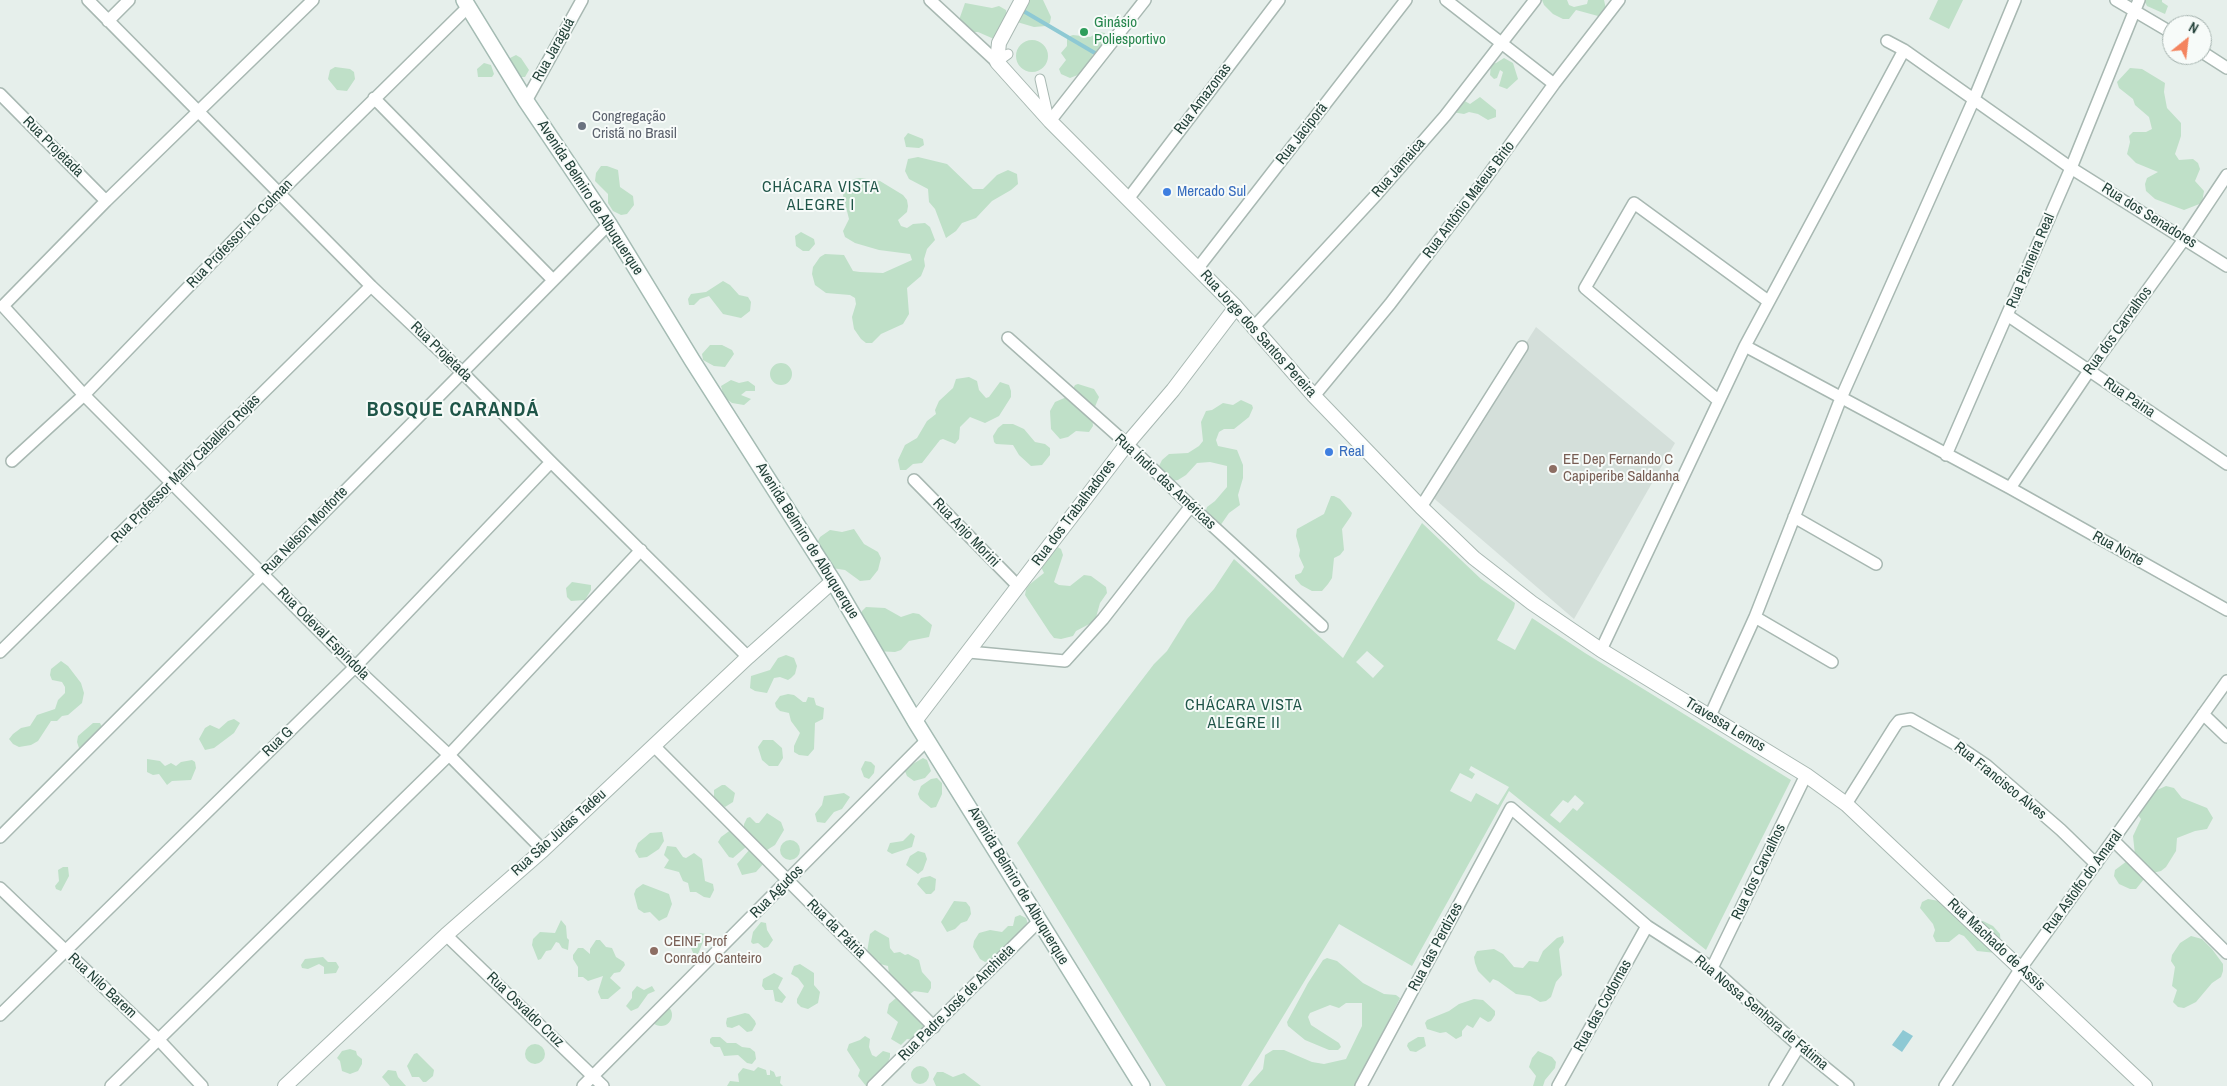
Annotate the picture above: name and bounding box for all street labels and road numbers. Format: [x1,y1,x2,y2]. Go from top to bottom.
street label: Rua Jaraguá [529,15,579,85]
street label: Rua Amazonas [1171,60,1235,138]
street label: Rua Jaciporã [1272,100,1332,168]
street label: Rua Projetada [19,113,87,181]
street label: Avenida Belmiro de Albuquerque [533,117,647,279]
street label: Rua Jamaica [1368,135,1430,201]
street label: Rua Antônio Mateus Brito [1419,138,1519,262]
street label: Rua Professor Ivo Colman [183,176,297,292]
street label: Rua dos Senadores [2098,180,2200,252]
street label: Rua Paineira Real [2003,211,2059,311]
street label: Rua Jorge dos Santos Pereira [1196,266,1320,402]
street label: Rua dos Carvalhos [2080,283,2156,379]
street label: Rua Projetada [406,318,476,386]
street label: Rua Paina [2100,374,2158,422]
street label: Rua Professor Marly Caballero Rojas [108,391,264,547]
street label: Rua Índio das Américas [1111,430,1219,534]
street label: Rua dos Trabalhadores [1028,456,1120,570]
street label: Avenida Belmiro de Albuquerque [751,459,863,623]
street label: Rua Nelson Monforte [258,483,352,579]
street label: Rua Anjo Morini [929,495,1003,571]
street label: Rua Norte [2089,528,2147,570]
street label: Rua Odeval Espíndola [273,584,373,684]
street label: Travessa Lemos [1682,694,1768,756]
street label: Rua G [259,723,297,761]
street label: Rua Francisco Alves [1950,738,2050,824]
street label: Rua São Judas Tadeu [508,786,610,880]
street label: Avenida Belmiro de Albuquerque [964,804,1072,968]
street label: Rua dos Carvalhos [1728,821,1790,923]
street label: Rua Astolfo do Amaral [2040,827,2126,937]
street label: Rua Agudos [747,862,807,922]
street label: Rua Machado de Assis [1943,895,2049,995]
street label: Rua da Pátria [803,896,869,962]
street label: Rua das Perdizes [1405,900,1467,994]
street label: Rua Padre José de Anchieta [895,941,1019,1065]
street label: Rua Nilo Barem [64,950,140,1022]
street label: Rua Nossa Senhora de Fátima [1690,952,1832,1074]
street label: Rua das Codornas [1570,957,1636,1055]
street label: Rua Osvaldo Cruz [483,969,567,1051]

